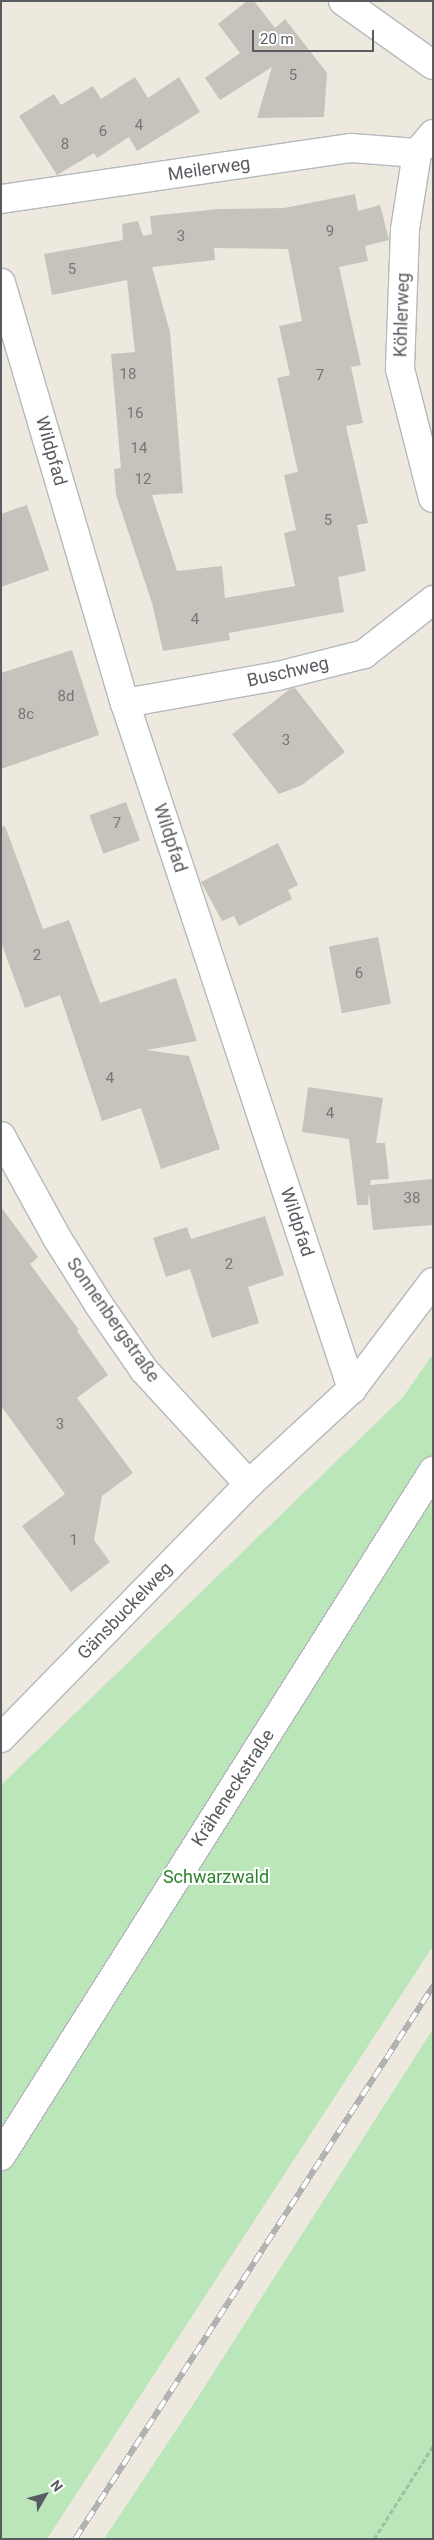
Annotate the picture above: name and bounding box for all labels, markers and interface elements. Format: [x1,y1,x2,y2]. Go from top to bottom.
scale bar [254,20,376,52]
text: 20 m [260,30,294,48]
house number: 5 [289,67,297,85]
house number: 4 [135,117,143,135]
house number: 6 [99,123,107,141]
house number: 8 [61,136,69,154]
street label: Meilerweg [166,153,252,185]
house number: 9 [326,223,334,241]
house number: 3 [177,228,185,246]
house number: 5 [68,261,76,279]
street label: Köhlerweg [390,272,414,358]
house number: 18 [120,366,136,384]
house number: 7 [316,367,324,385]
house number: 16 [127,405,143,423]
street label: Wildpfad [31,414,71,488]
house number: 14 [131,440,147,458]
house number: 12 [135,471,151,489]
house number: 5 [324,512,332,530]
house number: 4 [191,611,199,629]
street label: Buschweg [245,652,331,692]
house number: 8d [58,688,74,706]
house number: 8c [18,706,34,724]
house number: 3 [282,732,290,750]
street label: Wildpfad [149,801,191,875]
house number: 7 [113,815,121,833]
house number: 2 [33,947,41,965]
house number: 6 [355,965,363,983]
house number: 4 [106,1070,114,1088]
house number: 4 [326,1105,334,1123]
street label: Wildpfad [276,1185,318,1259]
house number: 38 [404,1190,420,1208]
street label: Sonnenbergstraße [62,1254,164,1386]
house number: 2 [225,1256,233,1274]
house number: 3 [56,1416,64,1434]
house number: 1 [70,1532,78,1550]
street label: Gänsbuckelweg [73,1558,177,1664]
street label: Kräheneckstraße [187,1725,279,1851]
park label: Schwarzwald [163,1866,269,1888]
north arrow [20,2470,70,2520]
text: N [47,2477,66,2495]

